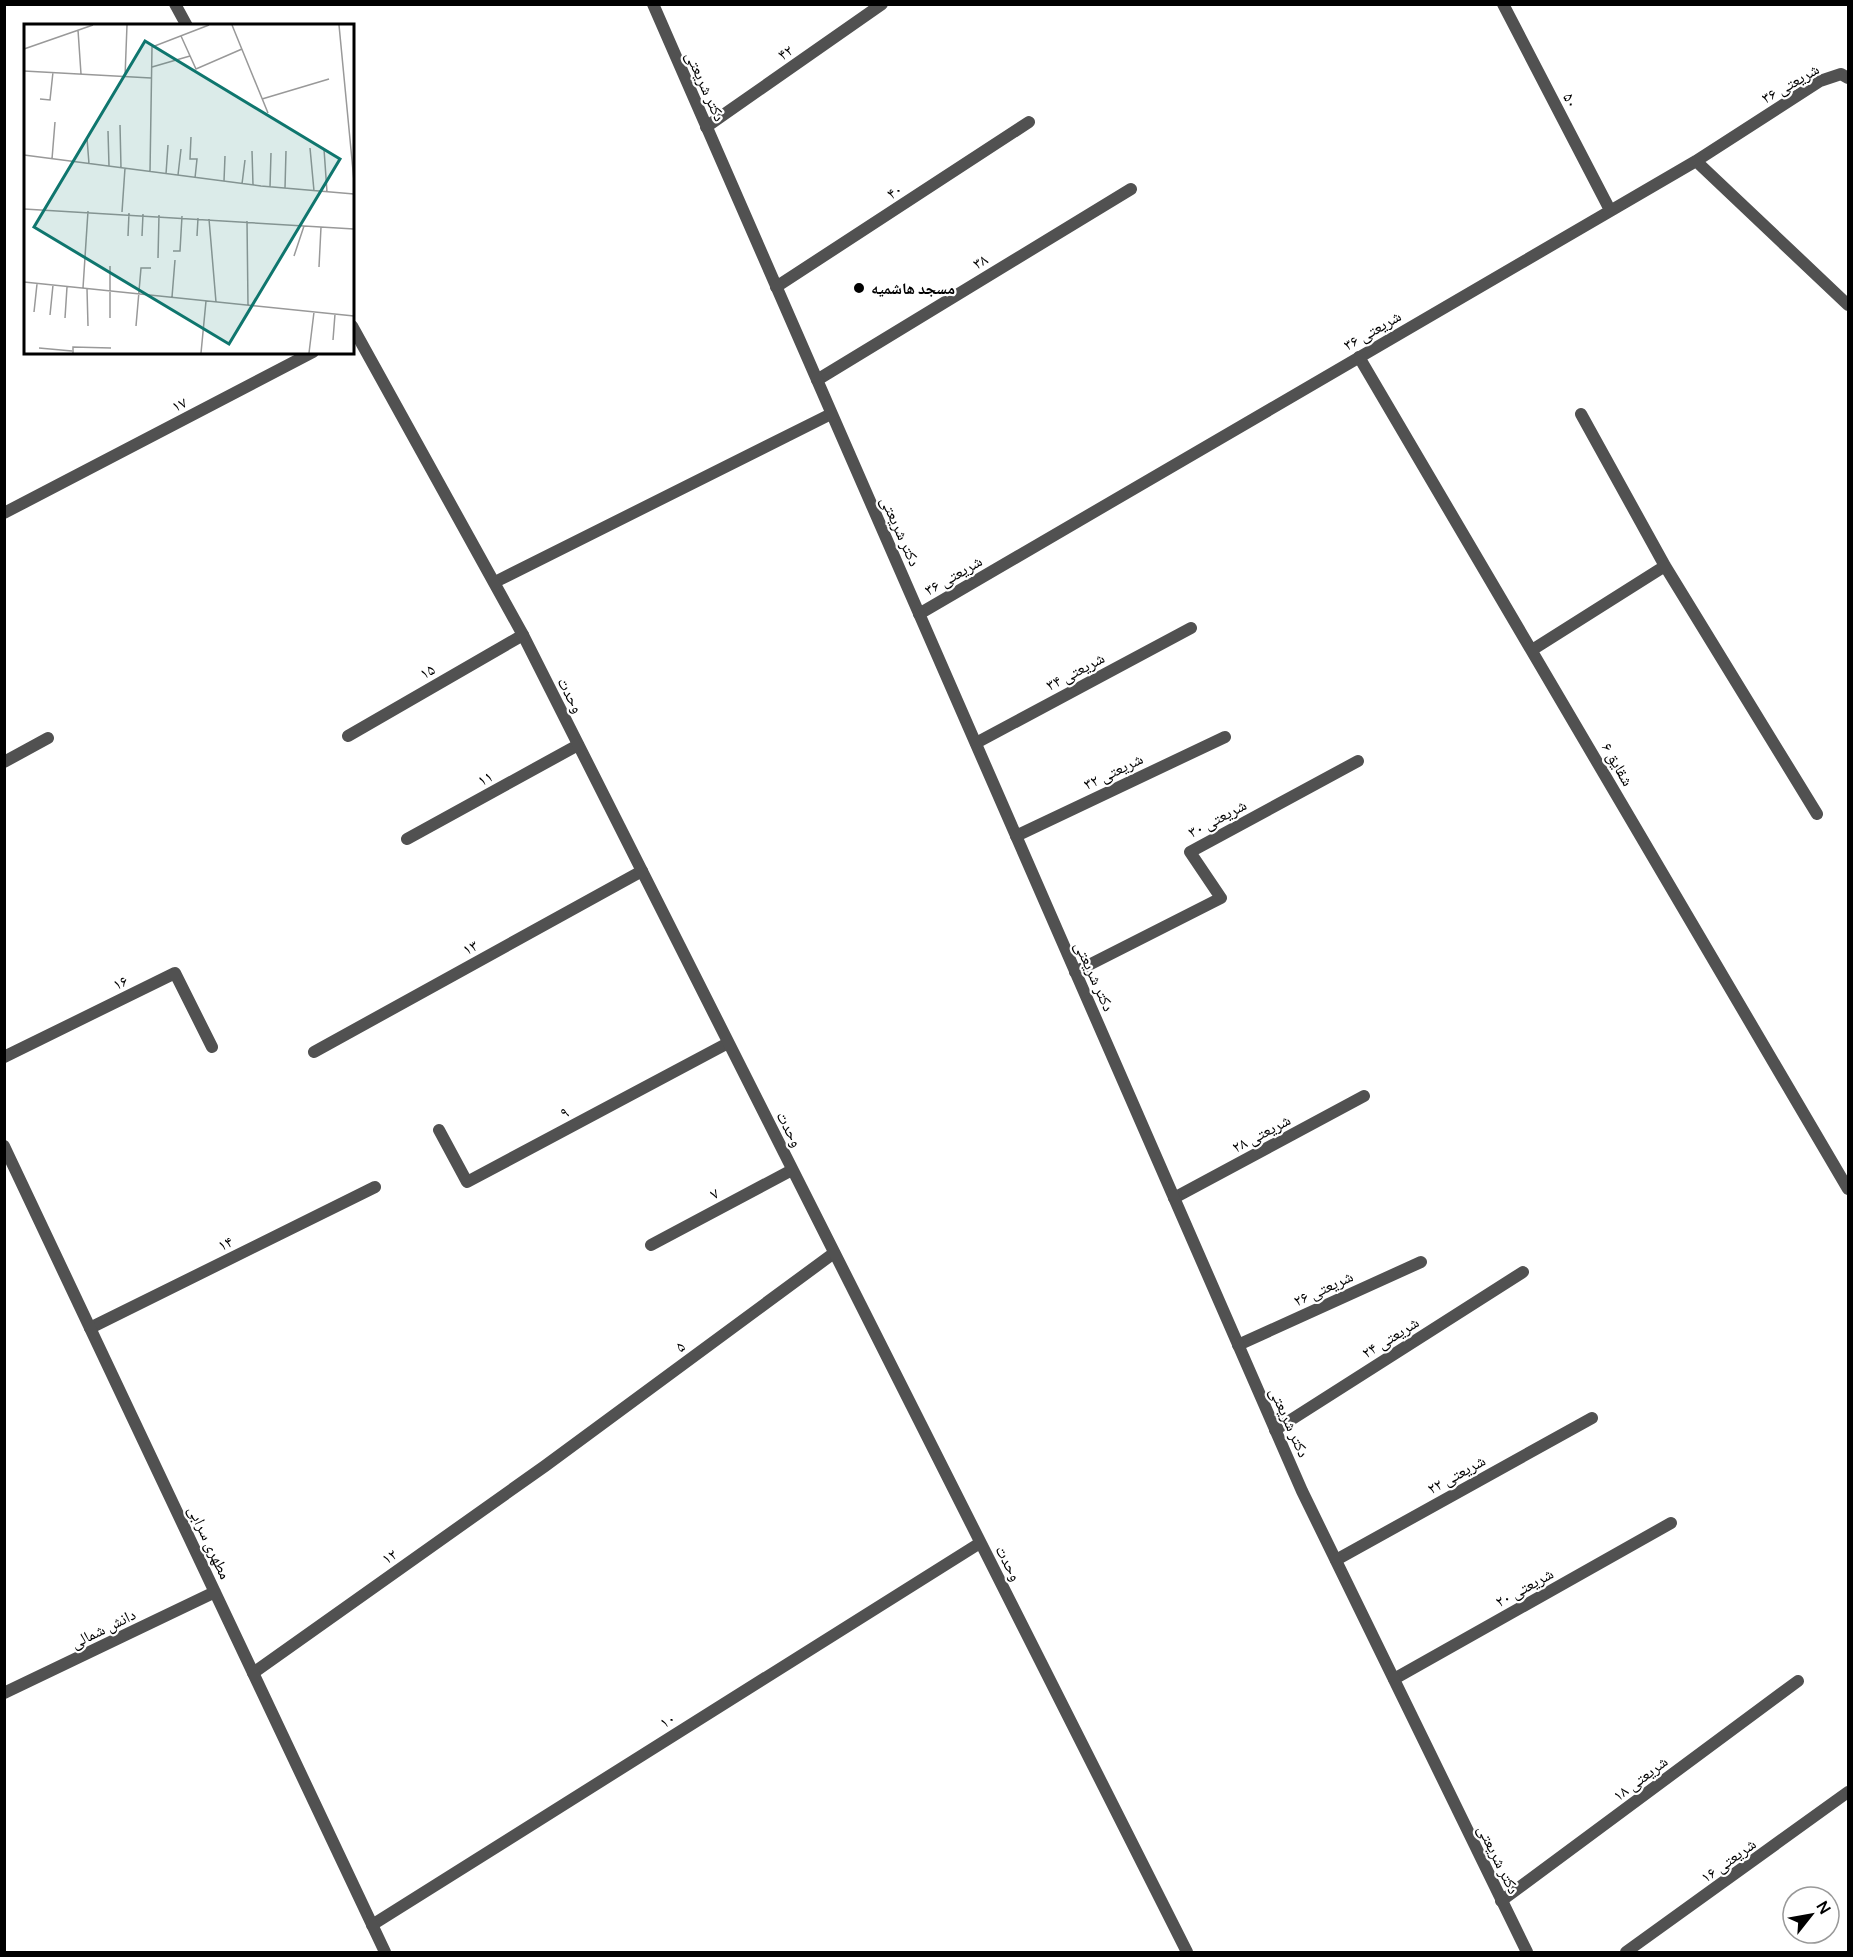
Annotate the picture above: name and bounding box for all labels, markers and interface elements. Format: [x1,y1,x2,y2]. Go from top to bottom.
inset map [24,24,354,354]
street label: ۴۲ [773,39,797,65]
street label: دکتر شریعتی [681,47,731,125]
street label: شریعتی ۳۶ [1757,58,1823,108]
street label: ۵۰ [1558,89,1584,111]
street label: ۴۰ [882,178,906,204]
street label: ۳۸ [968,248,992,274]
place label: مسجد هاشمیه [871,277,955,299]
marker: مسجد هاشمیه [852,281,866,295]
street label: شریعتی ۳۶ [1339,305,1405,355]
street label: ۱۷ [168,391,190,417]
street label: دکتر شریعتی [876,492,926,570]
street label: شریعتی ۳۶ [920,550,986,600]
street label: شریعتی ۳۴ [1042,646,1108,696]
street label: ۱۵ [415,658,439,684]
street label: وحدت [553,673,589,717]
street label: شقایق ۶ [1597,738,1639,790]
street label: شریعتی ۳۲ [1080,747,1146,795]
street label: ۱۱ [473,765,497,791]
street label: شریعتی ۳۰ [1184,793,1250,843]
street label: ۱۳ [458,934,482,960]
street label: دکتر شریعتی [1070,937,1120,1015]
street label: ۱۶ [109,969,131,995]
street label: ۹ [556,1101,572,1123]
street label: وحدت [772,1107,808,1151]
street label: شریعتی ۲۸ [1228,1108,1294,1158]
street label: ۷ [706,1182,722,1204]
street label: ۱۴ [214,1230,236,1256]
street label: شریعتی ۲۶ [1290,1265,1356,1311]
street label: شریعتی ۲۴ [1357,1311,1423,1363]
street label: ۵ [671,1335,689,1357]
street label: دکتر شریعتی [1265,1383,1315,1461]
street label: شریعتی ۲۲ [1423,1449,1489,1499]
street label: مطهری سرابی [183,1501,237,1583]
street label: وحدت [991,1541,1027,1585]
street label: ۱۲ [377,1543,401,1569]
street label: شریعتی ۲۰ [1491,1562,1557,1612]
street label: دانش شمالی [67,1603,139,1653]
street label: ۱۰ [655,1707,679,1733]
street label: شریعتی ۱۸ [1608,1750,1672,1806]
street label: دکتر شریعتی [1473,1821,1525,1897]
street label: شریعتی ۱۶ [1696,1832,1760,1888]
north arrow [1781,1885,1841,1945]
text: N [1811,1897,1836,1918]

